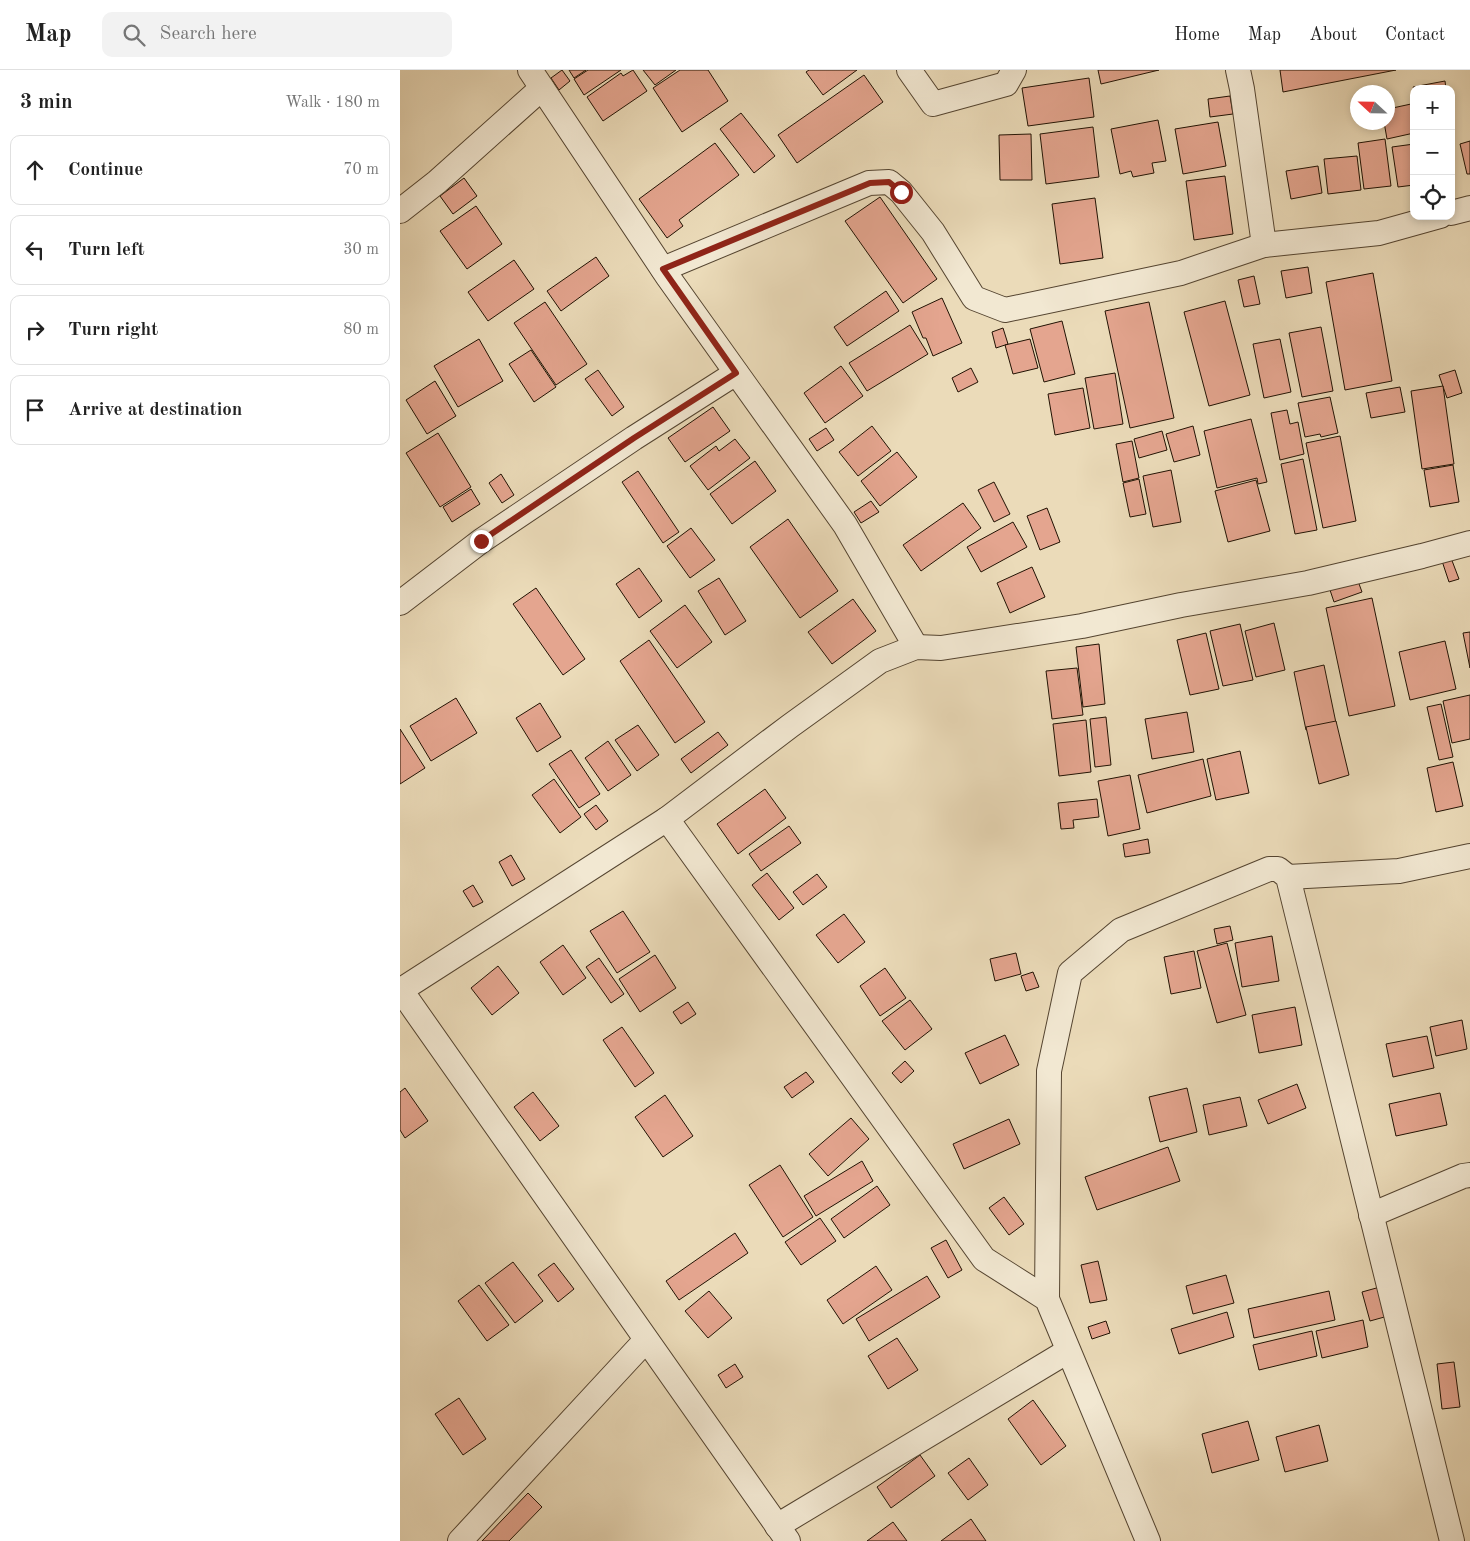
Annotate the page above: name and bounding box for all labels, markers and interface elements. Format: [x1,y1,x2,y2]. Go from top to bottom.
search box [102,12,452,57]
icon: search [120,21,148,49]
text: Map [25,23,72,47]
text: Search here [160,25,257,44]
text: Home [1174,26,1220,44]
text: Map [1248,26,1281,44]
text: About [1309,26,1357,44]
text: Contact [1385,26,1445,44]
north arrow [1350,85,1395,130]
map controls [1410,85,1455,220]
button: + [1410,85,1455,130]
text: 3 min [20,92,73,113]
text: Walk · 180 m [285,95,380,111]
button: − [1410,130,1455,175]
icon: ahead [21,156,49,184]
text: Continue [68,161,143,180]
text: 70 m [343,162,379,178]
button: locate [1410,175,1455,220]
route start [890,181,913,204]
icon: left [21,236,49,264]
text: Turn left [68,241,145,260]
text: 30 m [343,242,379,258]
icon: right [21,316,49,344]
text: Turn right [68,321,158,340]
text: 80 m [343,322,379,338]
icon: arrive [21,396,49,424]
text: Arrive at destination [68,401,242,420]
route end [470,530,493,553]

